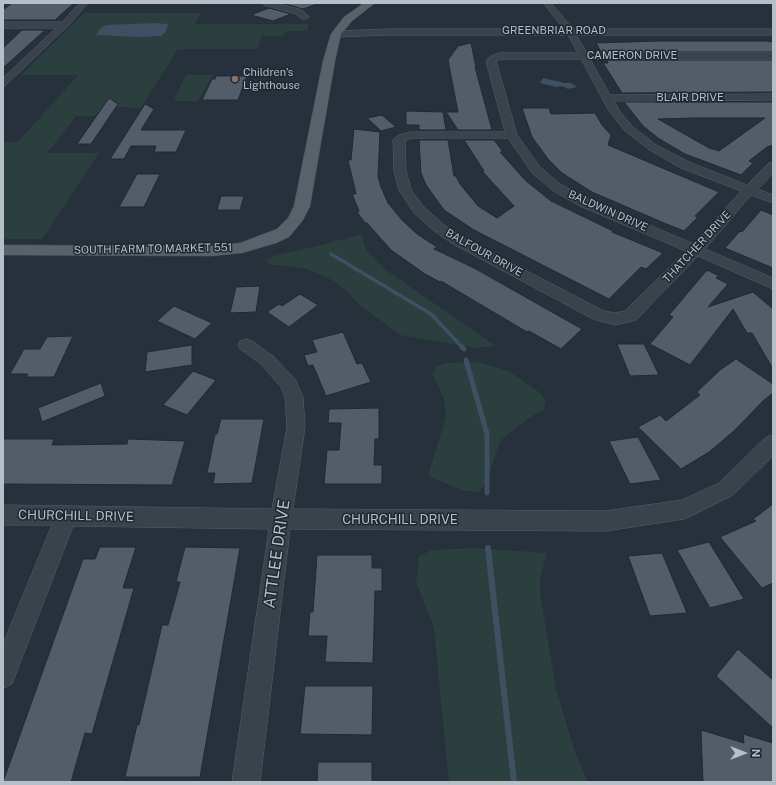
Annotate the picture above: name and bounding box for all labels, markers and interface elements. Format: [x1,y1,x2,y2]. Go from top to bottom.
street label: GREENBRIAR ROAD [502,24,606,38]
street label: CAMERON DRIVE [587,49,677,63]
place label: Children’s Lighthouse [243,66,300,92]
marker: Children’s Lighthouse [230,74,240,84]
street label: BLAIR DRIVE [656,91,724,105]
street label: BALDWIN DRIVE [566,188,650,234]
street label: THATCHER DRIVE [660,208,734,286]
street label: BALFOUR DRIVE [443,226,525,280]
street label: SOUTH FARM TO MARKET 551 [74,241,232,257]
street label: ATTLEE DRIVE [260,498,294,610]
street label: CHURCHILL DRIVE [18,507,134,525]
street label: CHURCHILL DRIVE [342,512,458,528]
north arrow [724,733,764,773]
text: N [750,749,762,757]

